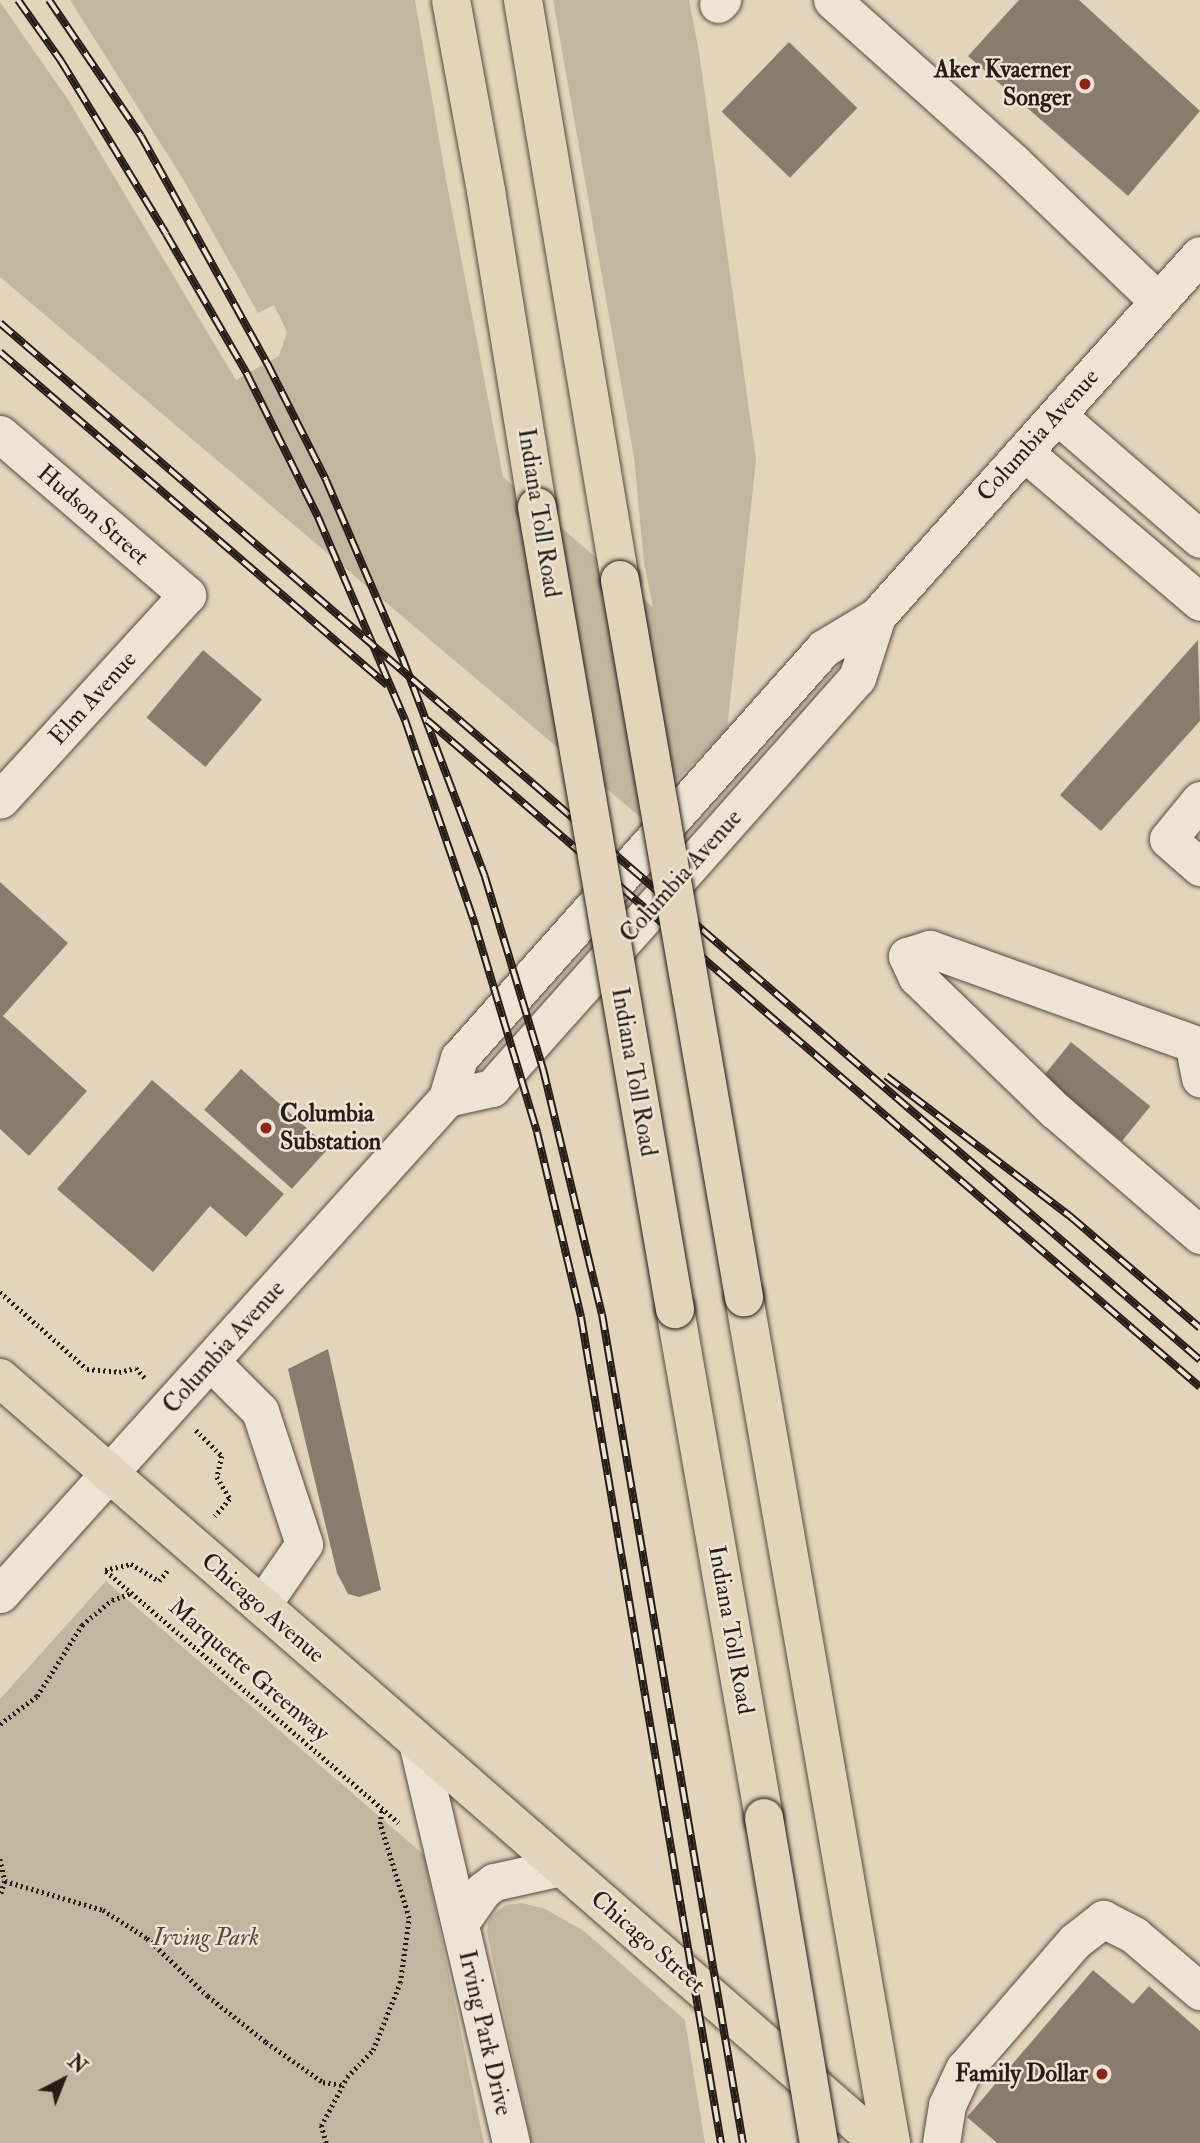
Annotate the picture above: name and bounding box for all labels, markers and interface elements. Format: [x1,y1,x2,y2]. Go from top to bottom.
place label: Aker Kvaerner Songer [934,56,1071,112]
marker: Aker Kvaerner Songer [1077,76,1093,92]
street label: Columbia Avenue [971,363,1105,507]
street label: Indiana Toll Road [511,426,567,600]
street label: Hudson Street [31,459,155,571]
street label: Elm Avenue [43,645,143,751]
street label: Columbia Avenue [614,804,748,948]
street label: Indiana Toll Road [605,985,663,1159]
place label: Columbia Substation [280,1100,381,1156]
marker: Columbia Substation [258,1120,274,1136]
street label: Columbia Avenue [157,1275,291,1419]
street label: Indiana Toll Road [702,1543,760,1717]
street label: Chicago Avenue [195,1547,331,1669]
street label: Marquette Greenway [163,1592,335,1748]
street label: Chicago Street [585,1884,711,2000]
park label: Irving Park [153,1924,259,1952]
street label: Irving Park Drive [452,1948,518,2118]
north arrow [28,2045,98,2115]
text: N [63,2050,91,2079]
place label: Family Dollar [955,2060,1088,2088]
marker: Family Dollar [1094,2066,1110,2082]

